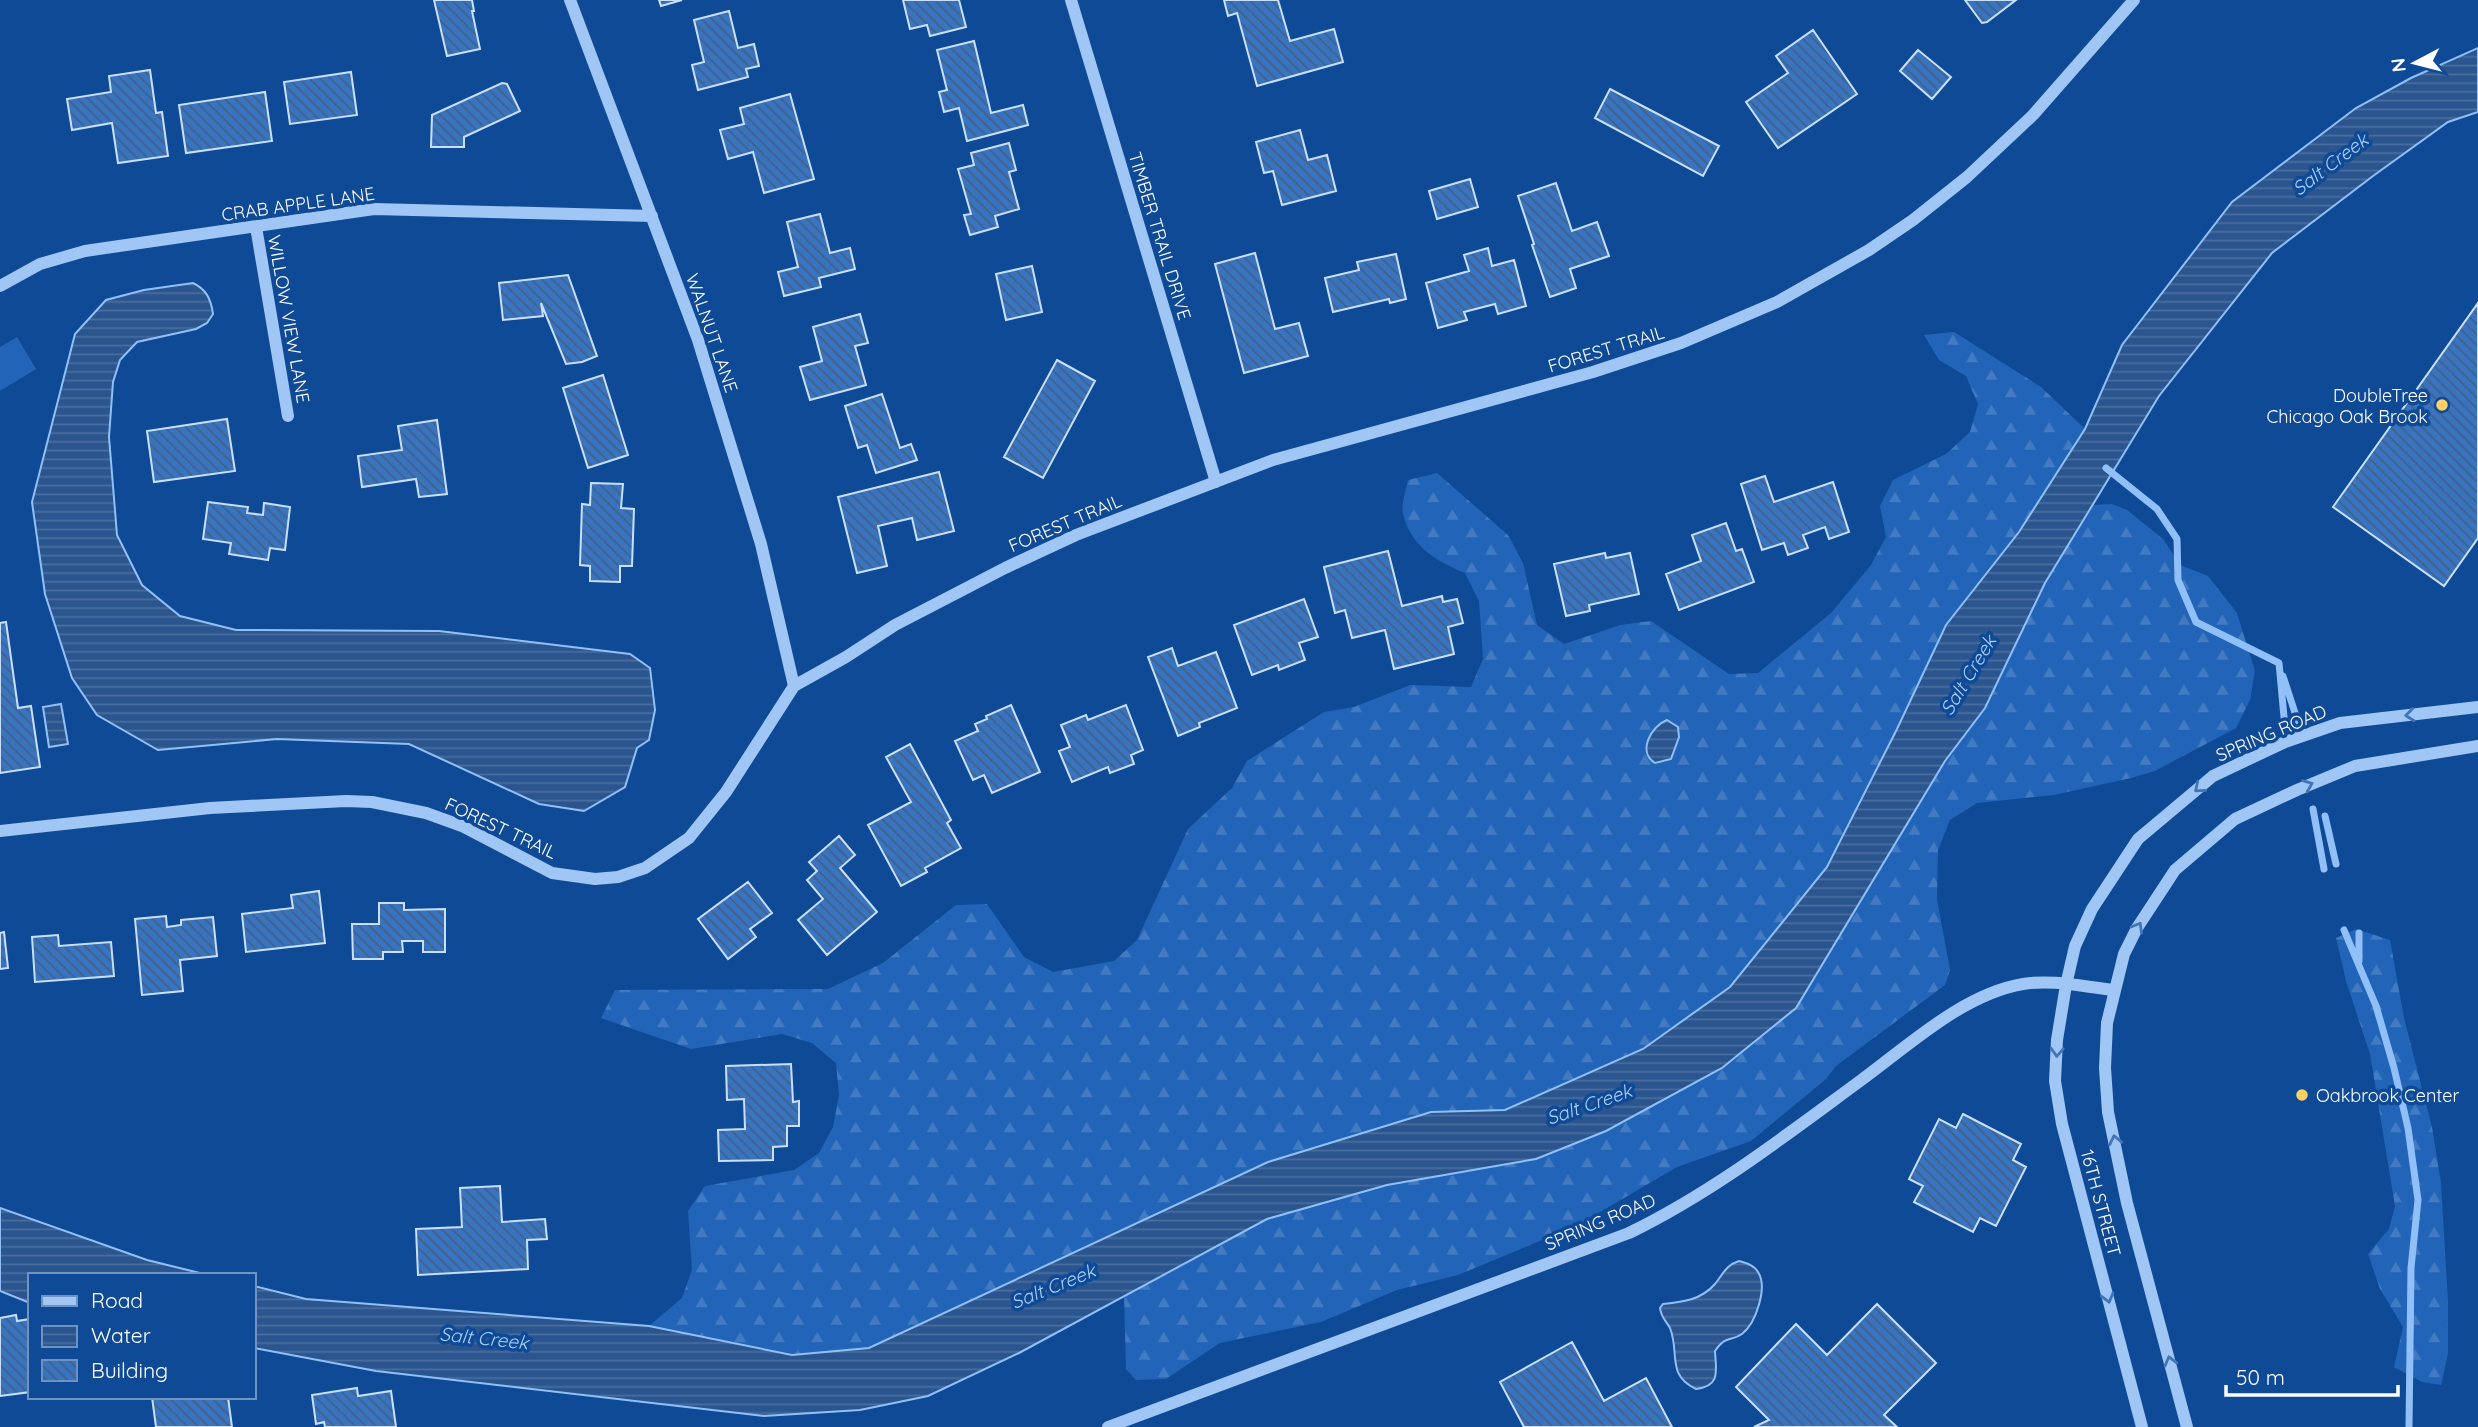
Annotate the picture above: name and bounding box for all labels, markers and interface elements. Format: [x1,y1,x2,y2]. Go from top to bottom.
north arrow [2380,28,2450,98]
text: N [2385,57,2411,73]
water label: Salt Creek [2287,127,2374,200]
street label: TIMBER TRAIL DRIVE [1124,149,1196,323]
street label: CRAB APPLE LANE [220,182,376,226]
street label: WILLOW VIEW LANE [263,233,315,405]
street label: WALNUT LANE [681,270,743,396]
street label: FOREST TRAIL [1545,320,1667,378]
place label: DoubleTree Chicago Oak Brook [2266,384,2428,428]
marker: DoubleTree Chicago Oak Brook [2434,397,2450,413]
street label: FOREST TRAIL [1005,489,1125,557]
water label: Salt Creek [1935,629,2002,719]
street label: SPRING ROAD [2212,699,2330,767]
one-way arrow [2404,707,2416,722]
one-way arrow [2194,780,2206,793]
one-way arrow [2302,780,2314,794]
street label: FOREST TRAIL [441,792,561,864]
one-way arrow [2130,922,2143,935]
one-way arrow [2049,1047,2064,1058]
water label: Salt Creek [1543,1078,1637,1130]
place label: Oakbrook Center [2316,1084,2459,1107]
marker: Oakbrook Center [2294,1087,2310,1103]
one-way arrow [2108,1134,2123,1146]
street label: 16TH STREET [2076,1147,2126,1259]
street label: SPRING ROAD [1541,1188,1659,1256]
water label: Salt Creek [1007,1258,1100,1314]
legend [28,1273,256,1399]
text: Road [91,1287,143,1313]
one-way arrow [2099,1292,2114,1304]
water label: Salt Creek [438,1321,531,1355]
text: Water [91,1322,151,1348]
scale bar [2226,1354,2398,1398]
one-way arrow [2164,1355,2178,1367]
text: Building [91,1357,168,1383]
text: 50 m [2236,1364,2285,1390]

